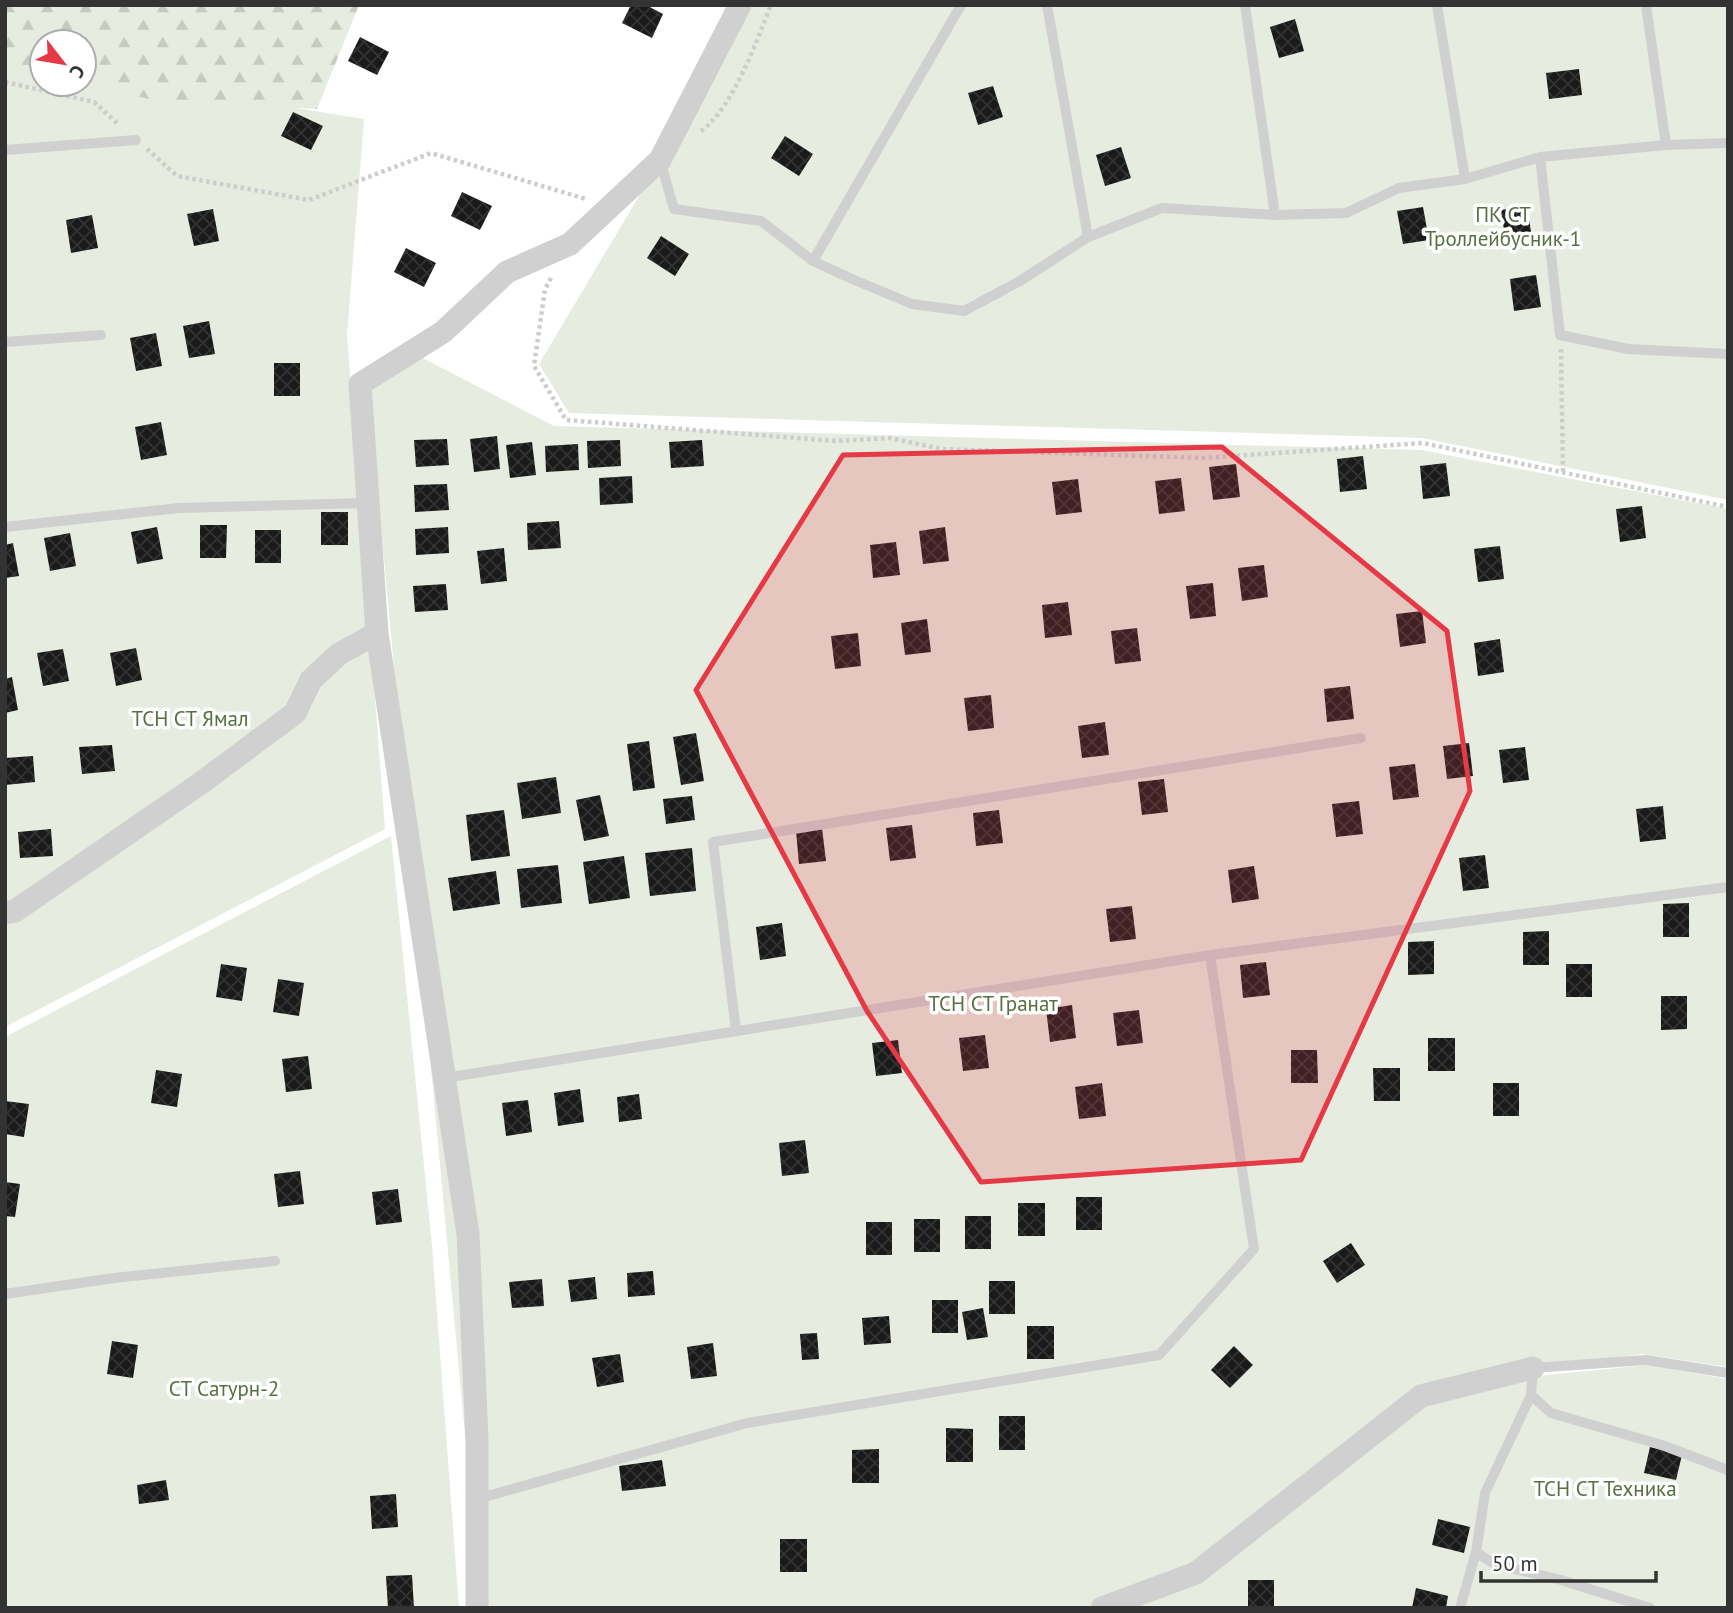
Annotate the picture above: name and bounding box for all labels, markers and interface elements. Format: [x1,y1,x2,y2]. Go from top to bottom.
north arrow [28,28,98,98]
text: С [64,61,91,83]
park label: ПК СТ Троллейбусник-1 [1425,201,1581,252]
park label: ТСН СТ Ямал [132,705,249,732]
park label: ТСН СТ Гранат [928,990,1058,1017]
park label: СТ Сатурн-2 [169,1375,279,1402]
park label: ТСН СТ Техника [1533,1475,1677,1502]
scale bar [1481,1540,1656,1584]
text: 50 m [1492,1550,1538,1577]

